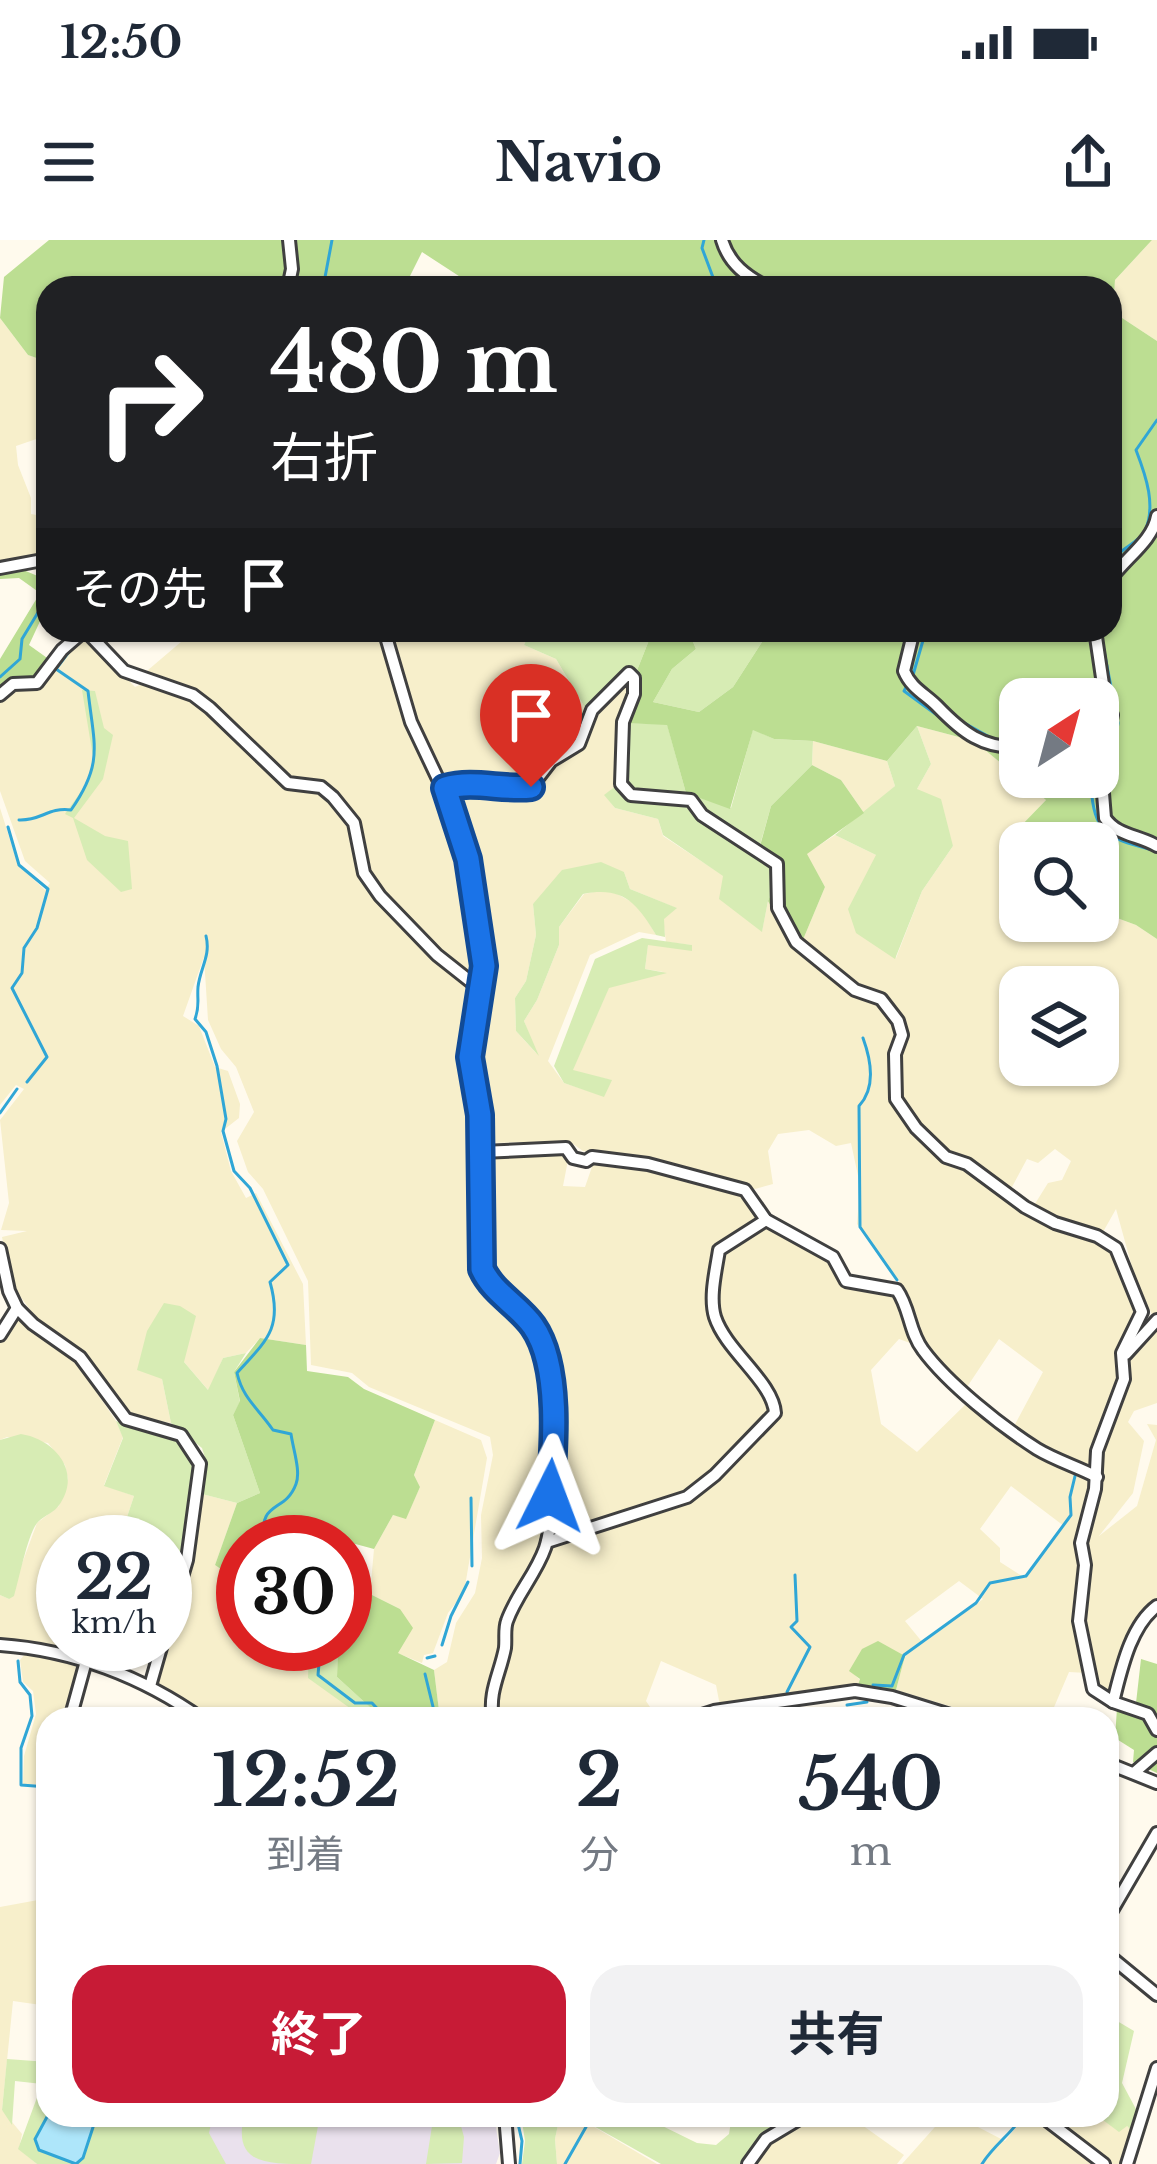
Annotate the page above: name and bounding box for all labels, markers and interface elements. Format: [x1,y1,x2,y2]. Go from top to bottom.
text: 12:50 [60,14,182,70]
icon: menu [36,129,102,195]
text: Navio [495,129,662,196]
icon: share [1055,129,1121,195]
text: 480 m [270,311,558,415]
icon: right [72,324,228,480]
text: 右折 [270,425,378,492]
icon: arrive [231,552,297,618]
text: その先 [72,561,207,617]
pin [480,664,582,787]
north arrow [999,678,1119,798]
map controls [999,678,1119,1086]
icon: arrive [498,682,564,748]
button: search [999,822,1119,942]
button: layers [999,966,1119,1086]
position arrow [487,1433,613,1559]
speed limit sign: 30 [216,1515,372,1671]
text: 22 [75,1541,153,1615]
text: km/h [71,1604,157,1641]
text: 12:52 [212,1736,400,1825]
text: 2 [576,1736,623,1825]
text: 540 [798,1740,943,1829]
text: m [850,1827,892,1876]
text: 到着 [267,1830,345,1879]
text: 分 [580,1830,619,1879]
button: 終了 [72,1965,566,2103]
button: 共有 [590,1965,1083,2103]

